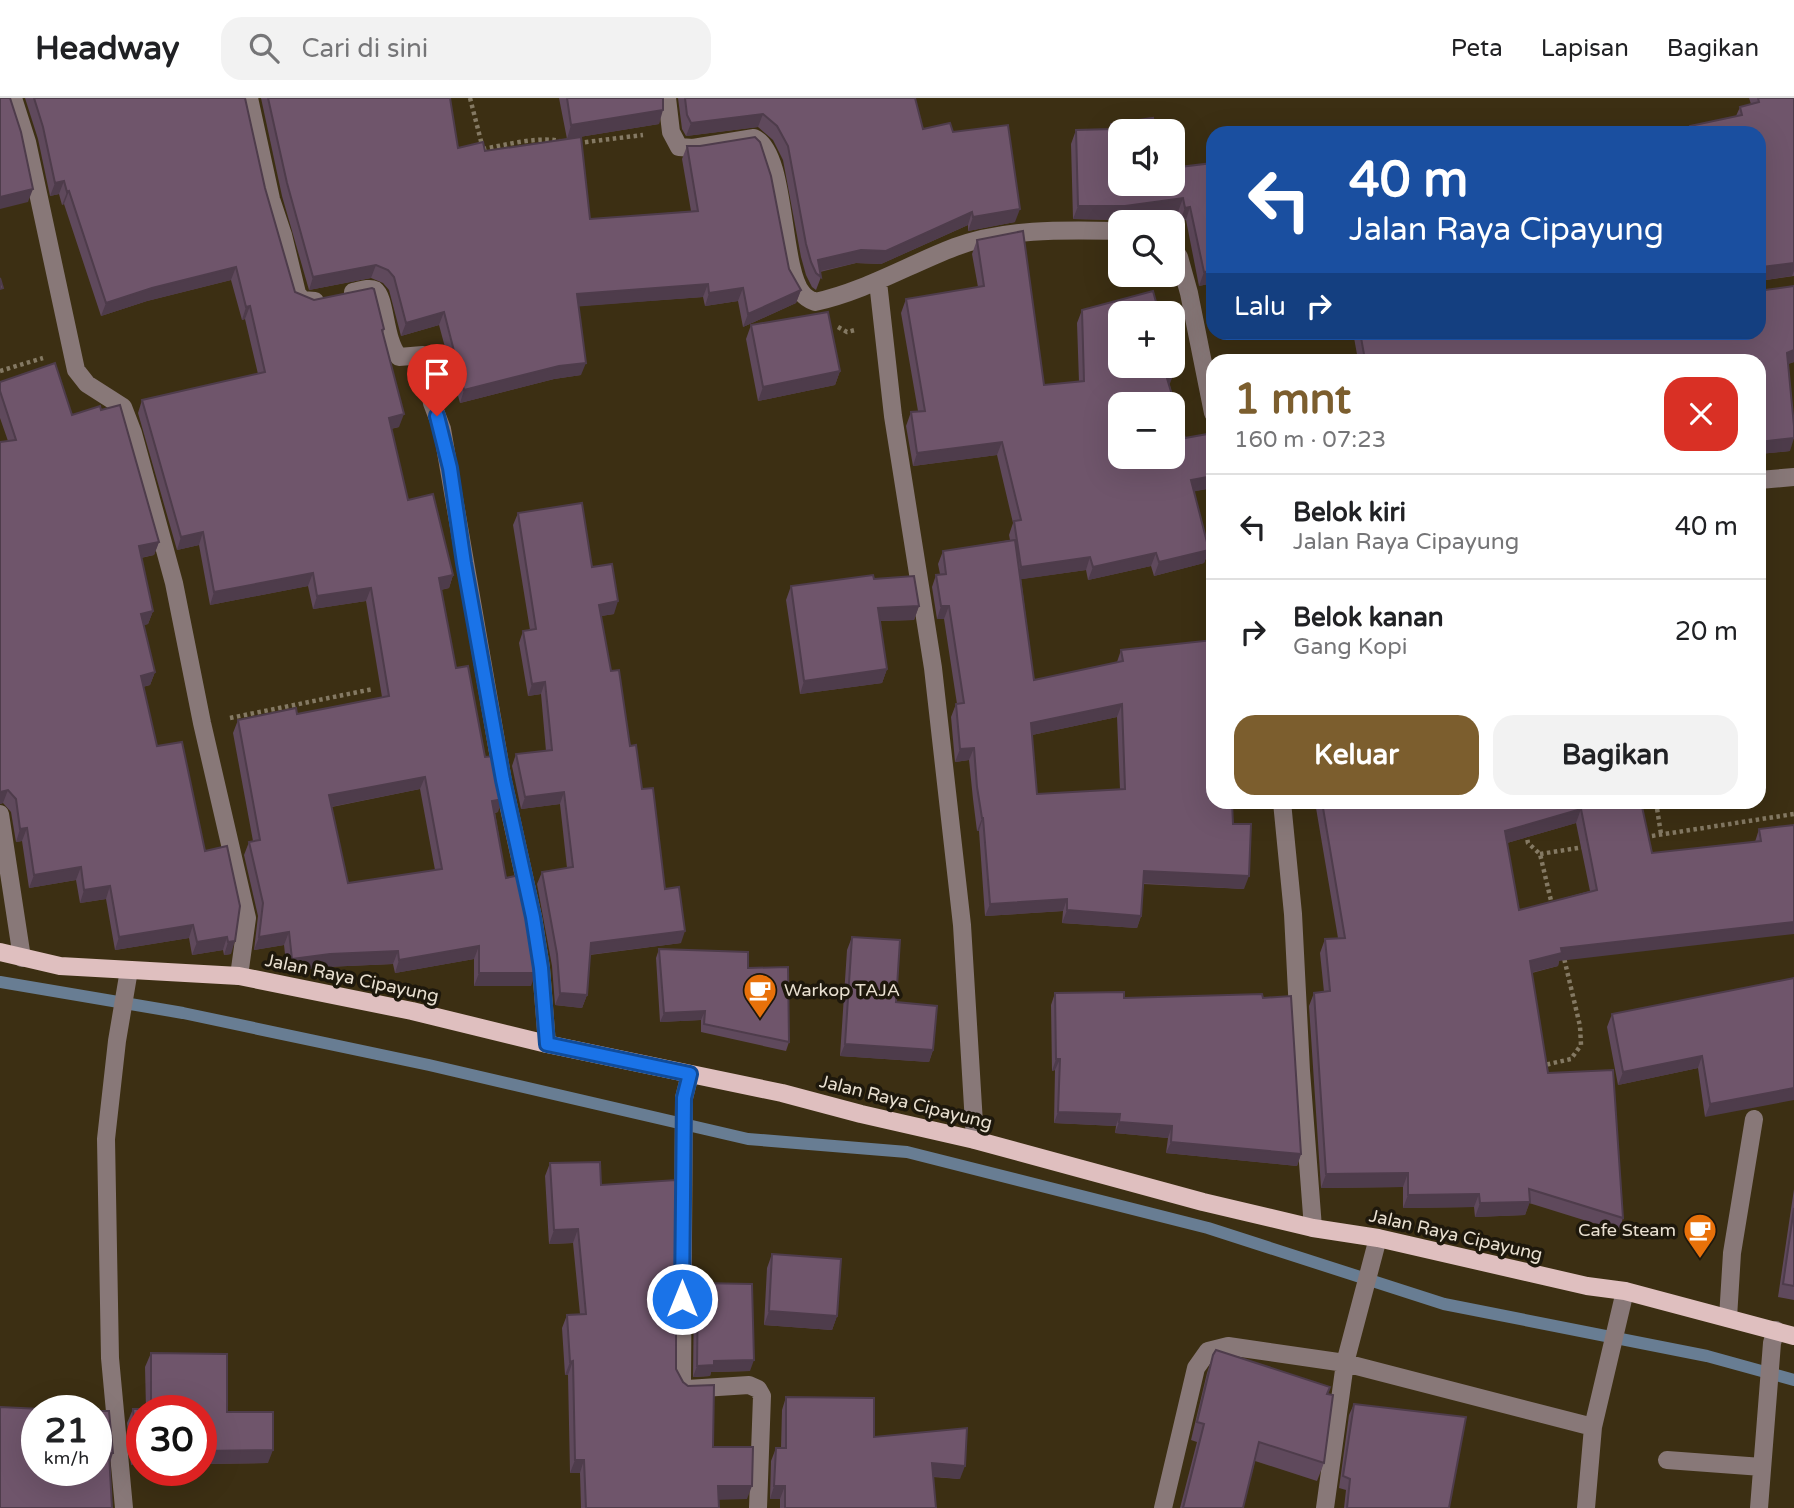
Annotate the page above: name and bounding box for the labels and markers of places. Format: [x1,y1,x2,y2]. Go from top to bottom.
pin [407,344,467,416]
cafe icon: Warkop TAJA [741,971,779,1020]
place label: Warkop TAJA [784,979,900,1001]
cafe icon: Cafe Steam [1681,1211,1719,1260]
place label: Cafe Steam [1578,1219,1676,1241]

